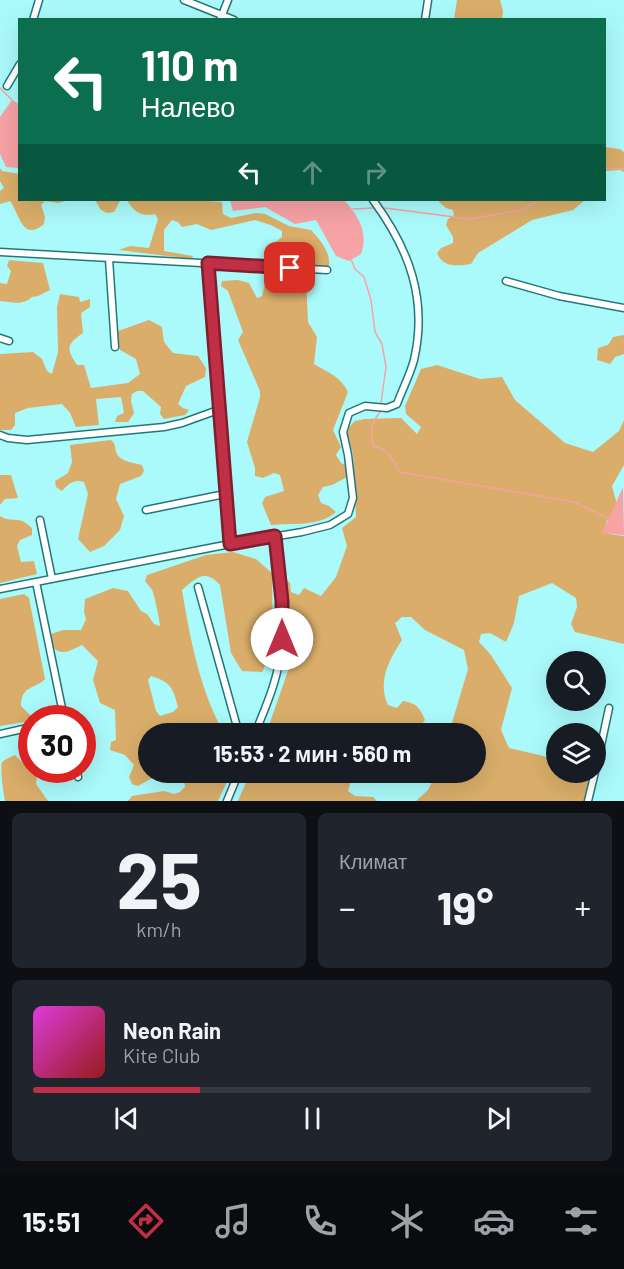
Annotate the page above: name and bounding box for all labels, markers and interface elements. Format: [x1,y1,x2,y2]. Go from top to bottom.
text: 110 m [141,39,238,89]
icon: left [42,42,120,120]
text: Налево [141,90,235,122]
icon: left [233,156,266,189]
icon: ahead [296,156,329,189]
icon: right [359,156,392,189]
pin [264,242,315,293]
icon: arrive [273,251,306,284]
position arrow [250,607,314,671]
map controls [546,651,606,783]
button: search [546,651,606,711]
speed limit sign: 30 [18,705,96,783]
button: layers [546,723,606,783]
text: 15:53 · 2 мин · 560 m [213,740,411,766]
text: 25 [116,831,202,925]
text: Климат [339,849,407,873]
text: 19° [437,880,493,934]
text: − [339,887,356,927]
text: + [575,887,591,927]
text: km/h [136,917,182,941]
text: Neon Rain [123,1017,221,1043]
text: Kite Club [123,1043,200,1067]
icon: previous [110,1102,143,1135]
icon: pause [296,1102,329,1135]
icon: next [482,1102,515,1135]
icon: directions [125,1200,167,1242]
icon: music [212,1200,254,1242]
icon: phone [299,1200,341,1242]
icon: climate [386,1200,428,1242]
icon: car [473,1200,515,1242]
icon: filters [560,1200,602,1242]
text: 15:51 [22,1205,80,1237]

